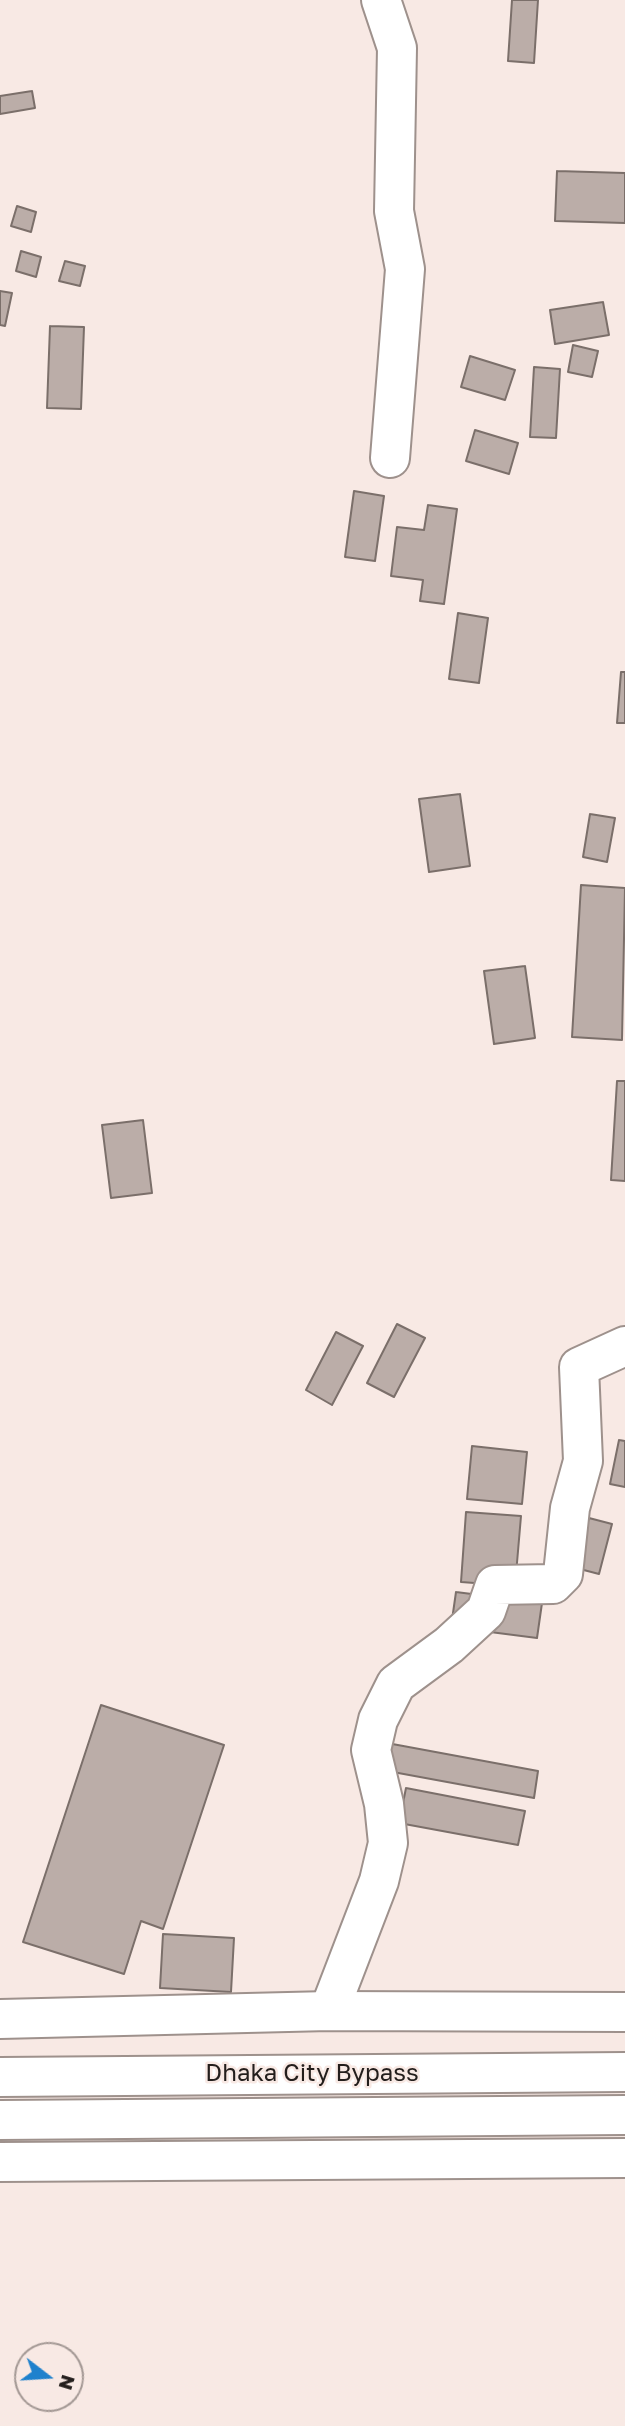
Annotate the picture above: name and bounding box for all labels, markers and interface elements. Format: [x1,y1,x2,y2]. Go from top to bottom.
street label: Dhaka City Bypass [205,2059,419,2087]
north arrow [14,2342,84,2412]
text: N [55,2372,81,2393]

